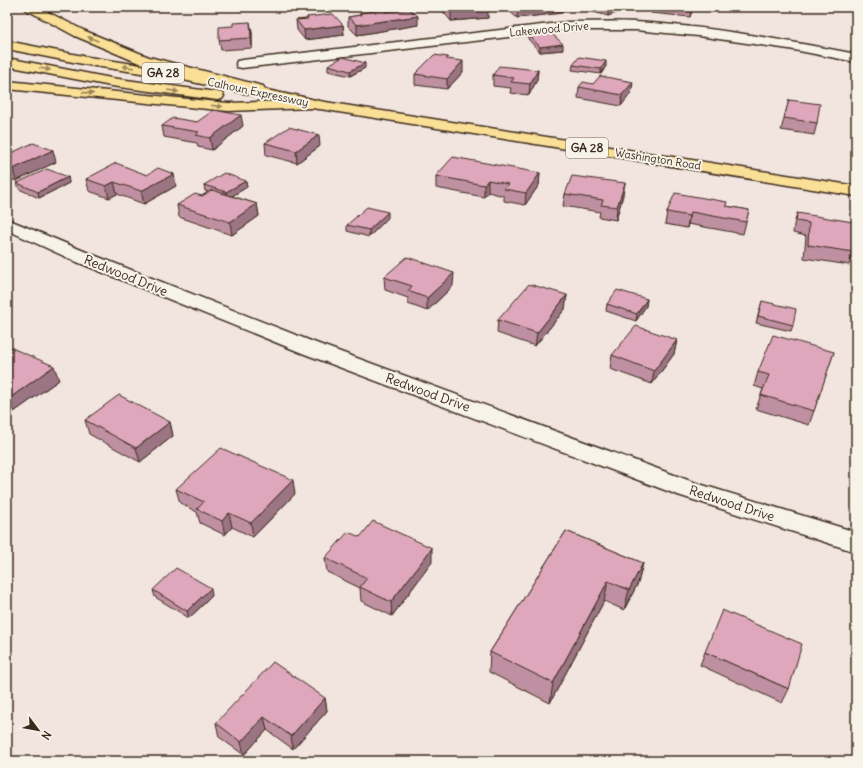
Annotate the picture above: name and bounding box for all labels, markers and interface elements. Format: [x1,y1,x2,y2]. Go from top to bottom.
street label: Lakewood Drive [509,19,589,39]
one-way arrow [86,35,98,41]
road number: GA 28 [142,63,184,83]
one-way arrow [122,64,134,70]
one-way arrow [39,67,51,73]
street label: Calhoun Expressway [206,74,310,110]
one-way arrow [167,88,180,94]
one-way arrow [82,90,94,96]
one-way arrow [211,103,223,109]
road number: GA 28 [566,138,608,158]
street label: Washington Road [614,145,703,173]
street label: Redwood Drive [81,251,170,300]
street label: Redwood Drive [383,369,473,416]
street label: Redwood Drive [687,482,777,525]
north arrow [18,710,58,750]
text: N [39,728,54,742]

